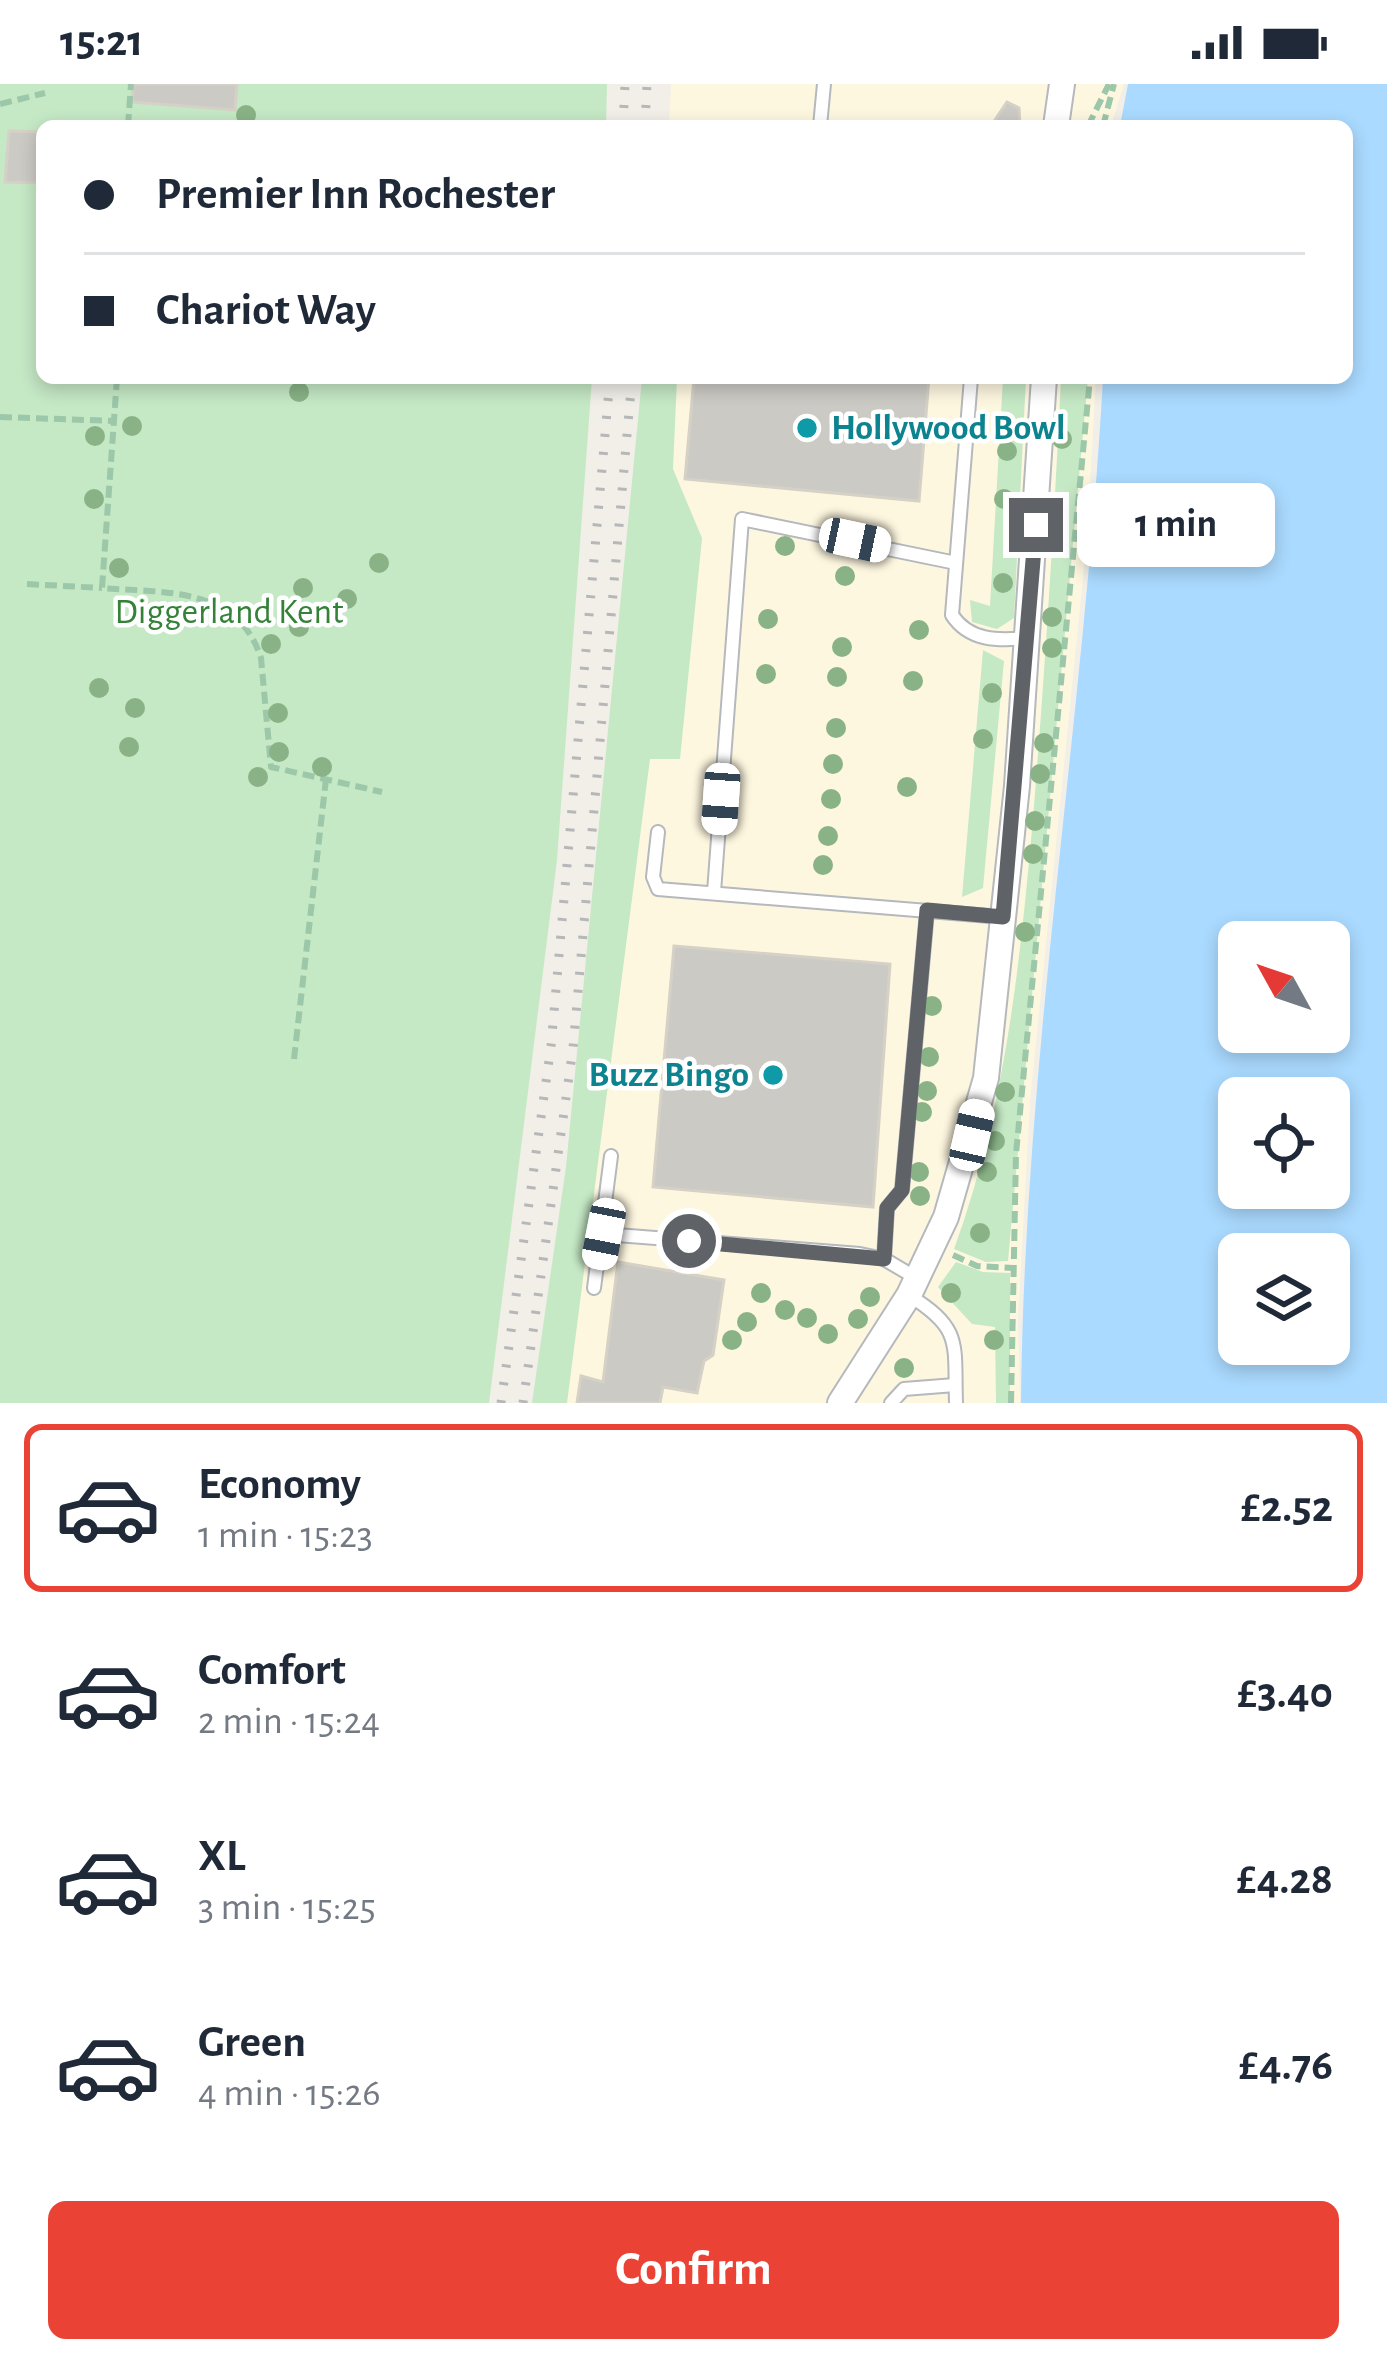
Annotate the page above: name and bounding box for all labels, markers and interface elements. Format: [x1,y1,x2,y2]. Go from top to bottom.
text: 15:21 [60,19,143,64]
text: Premier Inn Rochester [156,172,555,217]
text: Chariot Way [156,288,376,333]
place label: Hollywood Bowl [831,410,1065,446]
marker: Hollywood Bowl [794,415,820,441]
callout: 1 min [1078,483,1276,567]
route end [1009,498,1063,552]
text: 1 min [1135,505,1217,544]
car [816,515,894,565]
park label: Diggerland Kent [114,594,344,630]
car [701,762,741,836]
north arrow [1218,921,1350,1053]
map controls [1218,921,1350,1365]
place label: Buzz Bingo [588,1057,749,1093]
marker: Buzz Bingo [760,1062,786,1088]
button: locate [1218,1077,1350,1209]
car [946,1096,998,1174]
car [579,1195,629,1273]
route start [662,1214,716,1268]
button: layers [1218,1233,1350,1365]
icon: car [54,1454,162,1562]
text: Economy [198,1462,361,1507]
text: £2.52 [1241,1485,1333,1530]
text: 1 min · 15:23 [198,1516,373,1555]
icon: car [54,1640,162,1748]
text: Comfort [198,1648,346,1693]
text: £3.40 [1237,1671,1333,1716]
text: 2 min · 15:24 [198,1702,380,1741]
icon: car [54,1826,162,1934]
text: XL [198,1834,246,1879]
text: £4.28 [1237,1857,1333,1902]
text: 3 min · 15:25 [198,1888,376,1927]
icon: car [54,2012,162,2120]
text: Green [198,2020,306,2065]
text: £4.76 [1239,2043,1333,2088]
text: 4 min · 15:26 [198,2074,380,2113]
button: Confirm [48,2201,1339,2339]

